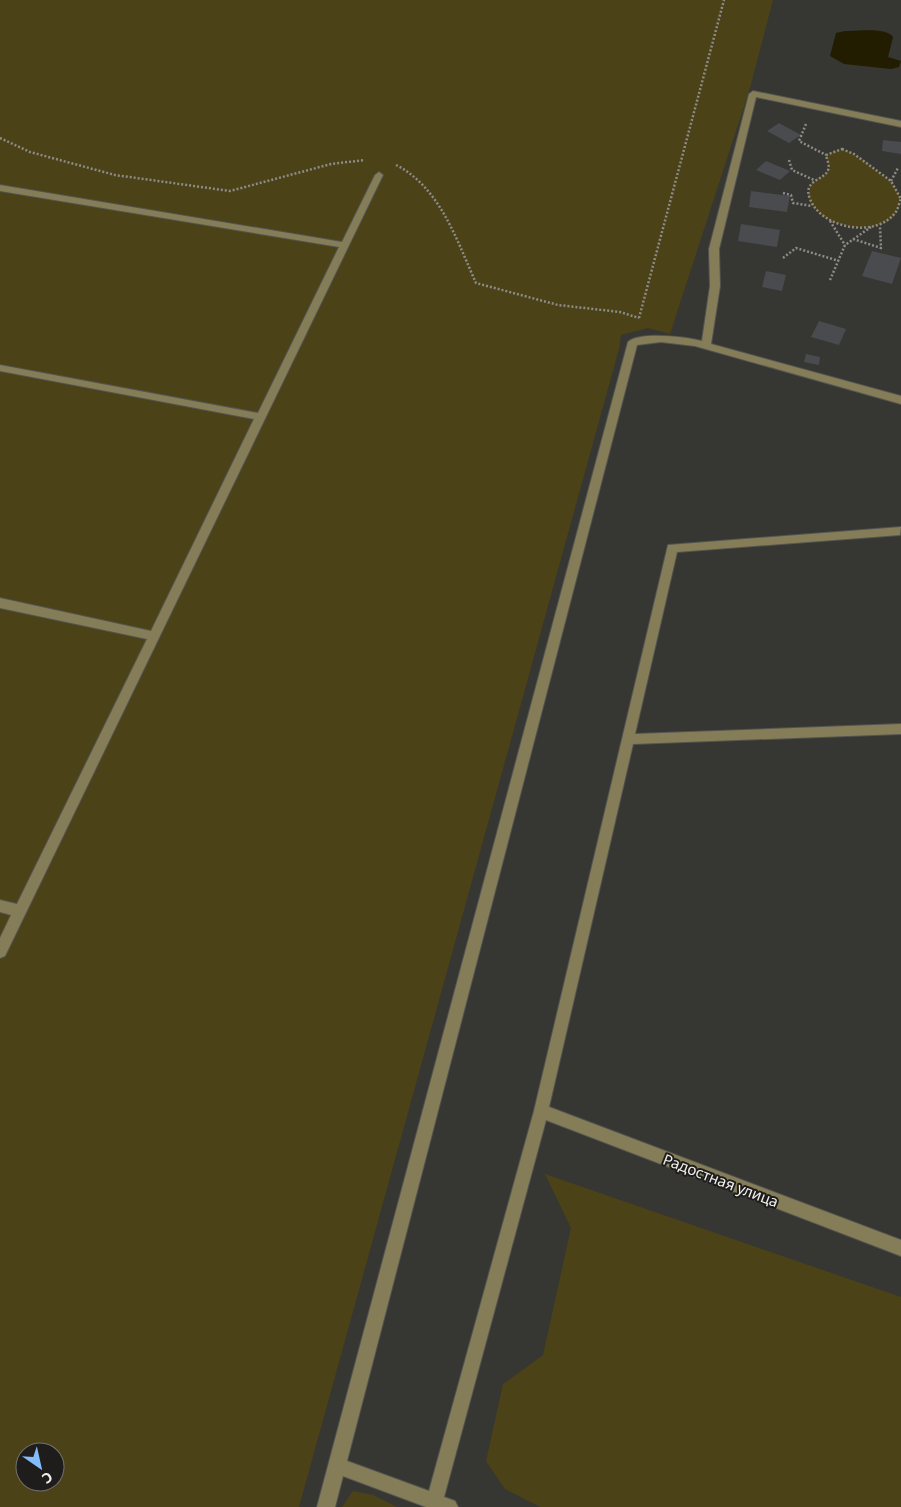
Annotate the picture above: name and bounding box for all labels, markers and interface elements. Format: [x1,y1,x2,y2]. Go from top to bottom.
street label: Радостная улица [660,1149,782,1211]
north arrow [15,1442,65,1492]
text: С [38,1468,57,1489]

